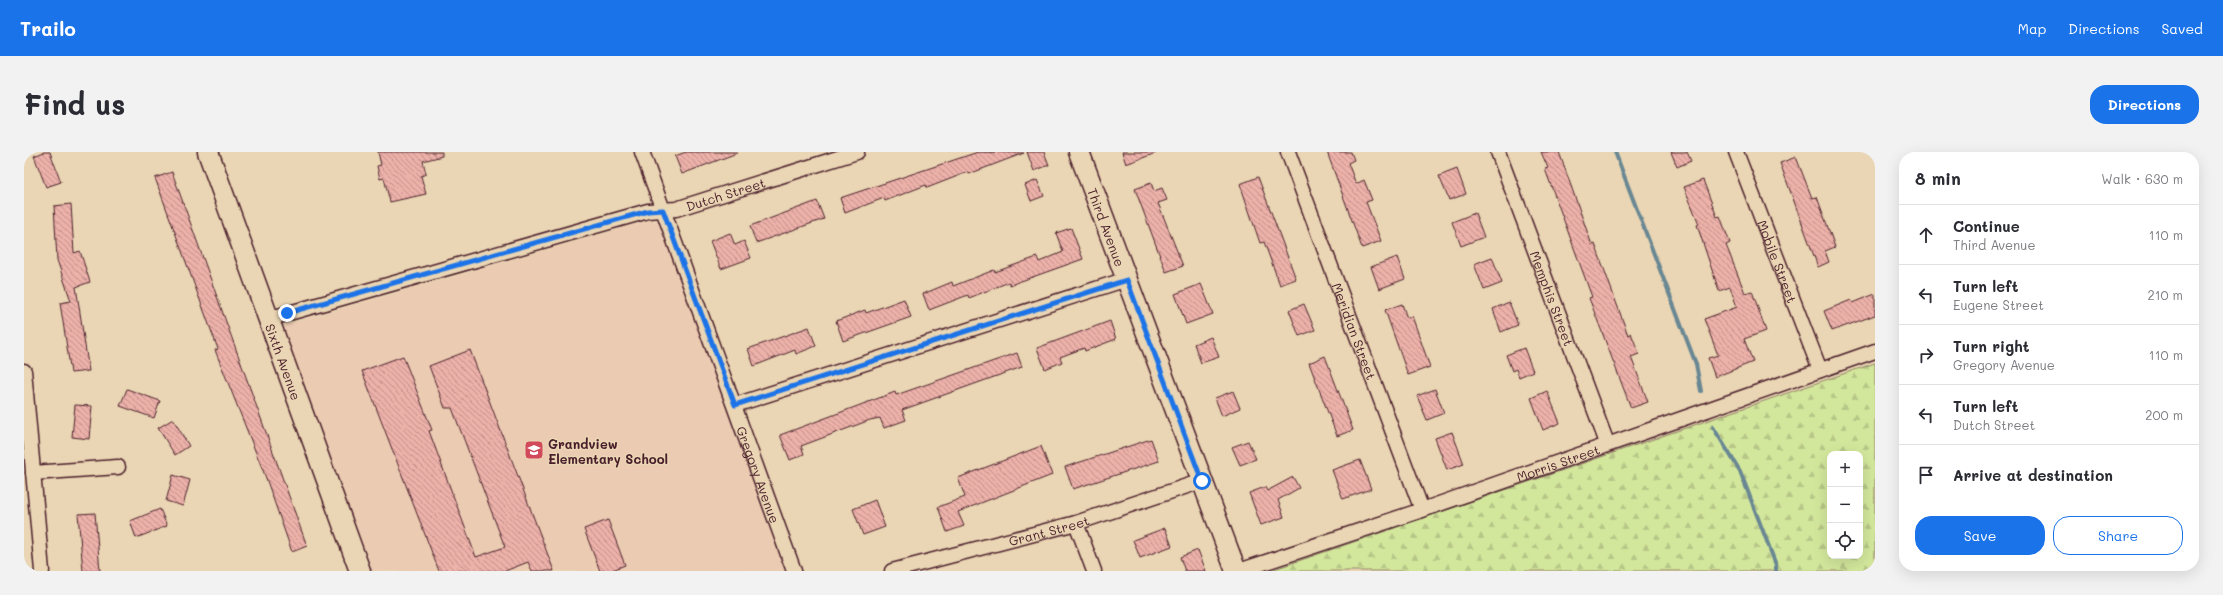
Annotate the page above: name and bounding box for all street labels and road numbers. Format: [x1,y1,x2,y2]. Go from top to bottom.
street label: Dutch Street [684,173,768,214]
street label: Third Avenue [1085,185,1130,269]
street label: Mobile Street [1754,217,1802,305]
street label: Memphis Street [1527,248,1578,348]
street label: Meridian Street [1329,280,1381,382]
street label: Sixth Avenue [262,321,306,402]
street label: Gregory Avenue [734,424,784,525]
street label: Morris Street [1514,440,1602,485]
street label: Grant Street [1007,511,1092,549]

